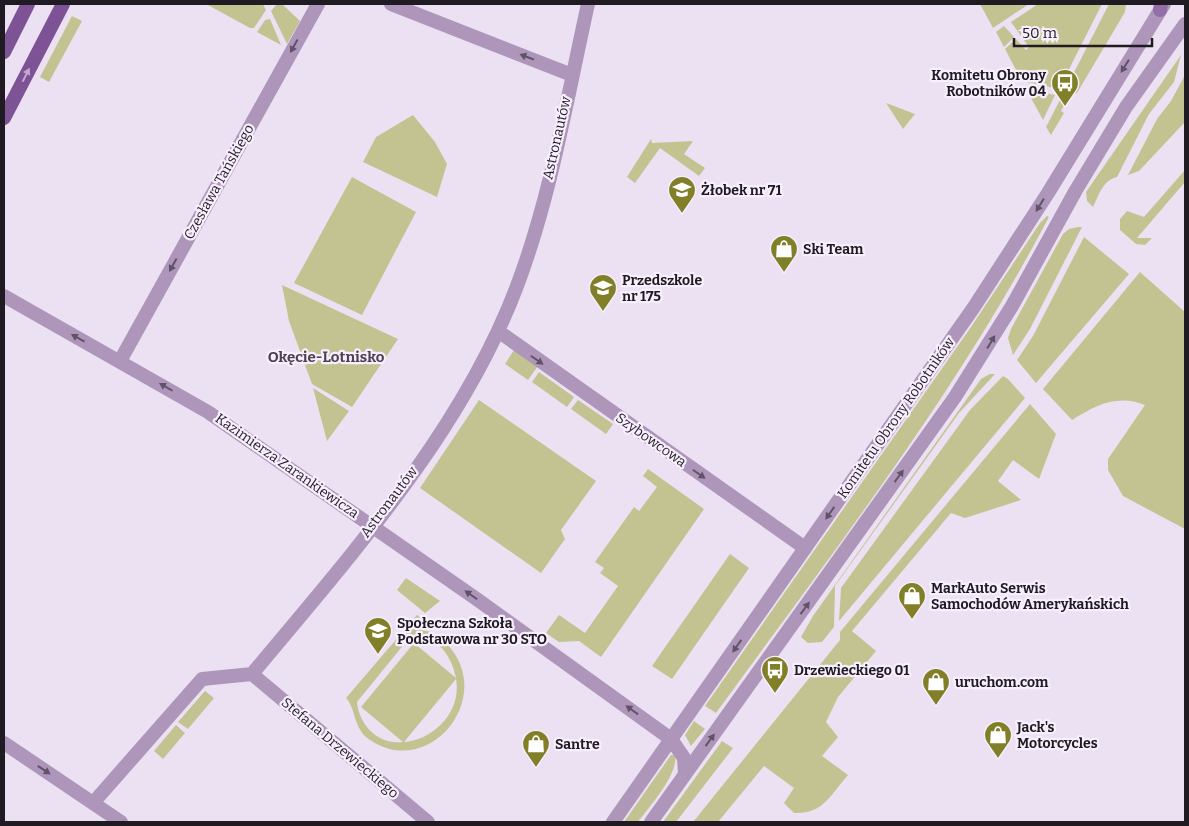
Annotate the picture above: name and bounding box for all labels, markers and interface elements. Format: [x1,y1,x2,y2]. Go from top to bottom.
scale bar [1014,15,1152,47]
text: 50 m [1022,24,1058,42]
one-way arrow [290,39,298,54]
one-way arrow [519,53,534,61]
one-way arrow [1120,60,1130,73]
one-way arrow [22,67,30,82]
place label: Komitetu Obrony Robotników 04 [931,67,1046,100]
bus stop icon: Komitetu Obrony Robotników 04 [1050,68,1080,107]
street label: Astronautów [539,94,575,181]
street label: Czesława Tańskiego [180,121,258,243]
school or university icon: Żłobek nr 71 [667,175,697,214]
place label: Żłobek nr 71 [701,181,782,199]
one-way arrow [1035,198,1045,212]
shop icon: Ski Team [769,234,799,273]
place label: Ski Team [803,241,864,258]
one-way arrow [169,259,178,272]
place label: Przedszkole nr 175 [622,272,702,305]
school or university icon: Przedszkole nr 175 [588,273,618,312]
one-way arrow [71,333,84,342]
street label: Komitetu Obrony Robotników [834,334,959,502]
one-way arrow [986,335,995,348]
district label: Okęcie-Lotnisko [268,348,385,366]
one-way arrow [530,355,544,365]
one-way arrow [159,383,173,392]
street label: Szybowcowa [612,409,690,471]
street label: Kazimierza Zarankiewicza [212,410,362,522]
street label: Astronautów [357,463,422,541]
one-way arrow [692,469,706,479]
one-way arrow [894,469,904,483]
one-way arrow [825,506,835,519]
place label: MarkAuto Serwis Samochodów Amerykańskich [931,580,1129,613]
shop icon: MarkAuto Serwis Samochodów Amerykańskich [897,581,927,620]
one-way arrow [464,590,478,600]
one-way arrow [800,601,810,615]
place label: Społeczna Szkoła Podstawowa nr 30 STO [397,615,547,648]
school or university icon: Społeczna Szkoła Podstawowa nr 30 STO [363,616,393,655]
one-way arrow [732,639,742,652]
bus stop icon: Drzewieckiego 01 [760,655,790,694]
place label: Drzewieckiego 01 [794,662,909,679]
shop icon: uruchom.com [921,667,951,706]
place label: uruchom.com [955,674,1049,691]
street label: Stefana Drzewieckiego [278,694,402,802]
one-way arrow [626,705,639,716]
place label: Jack's Motorcycles [1016,719,1098,752]
shop icon: Jack's Motorcycles [983,720,1013,759]
shop icon: Santre [521,729,551,768]
one-way arrow [705,733,715,747]
place label: Santre [555,736,600,753]
one-way arrow [38,765,51,775]

